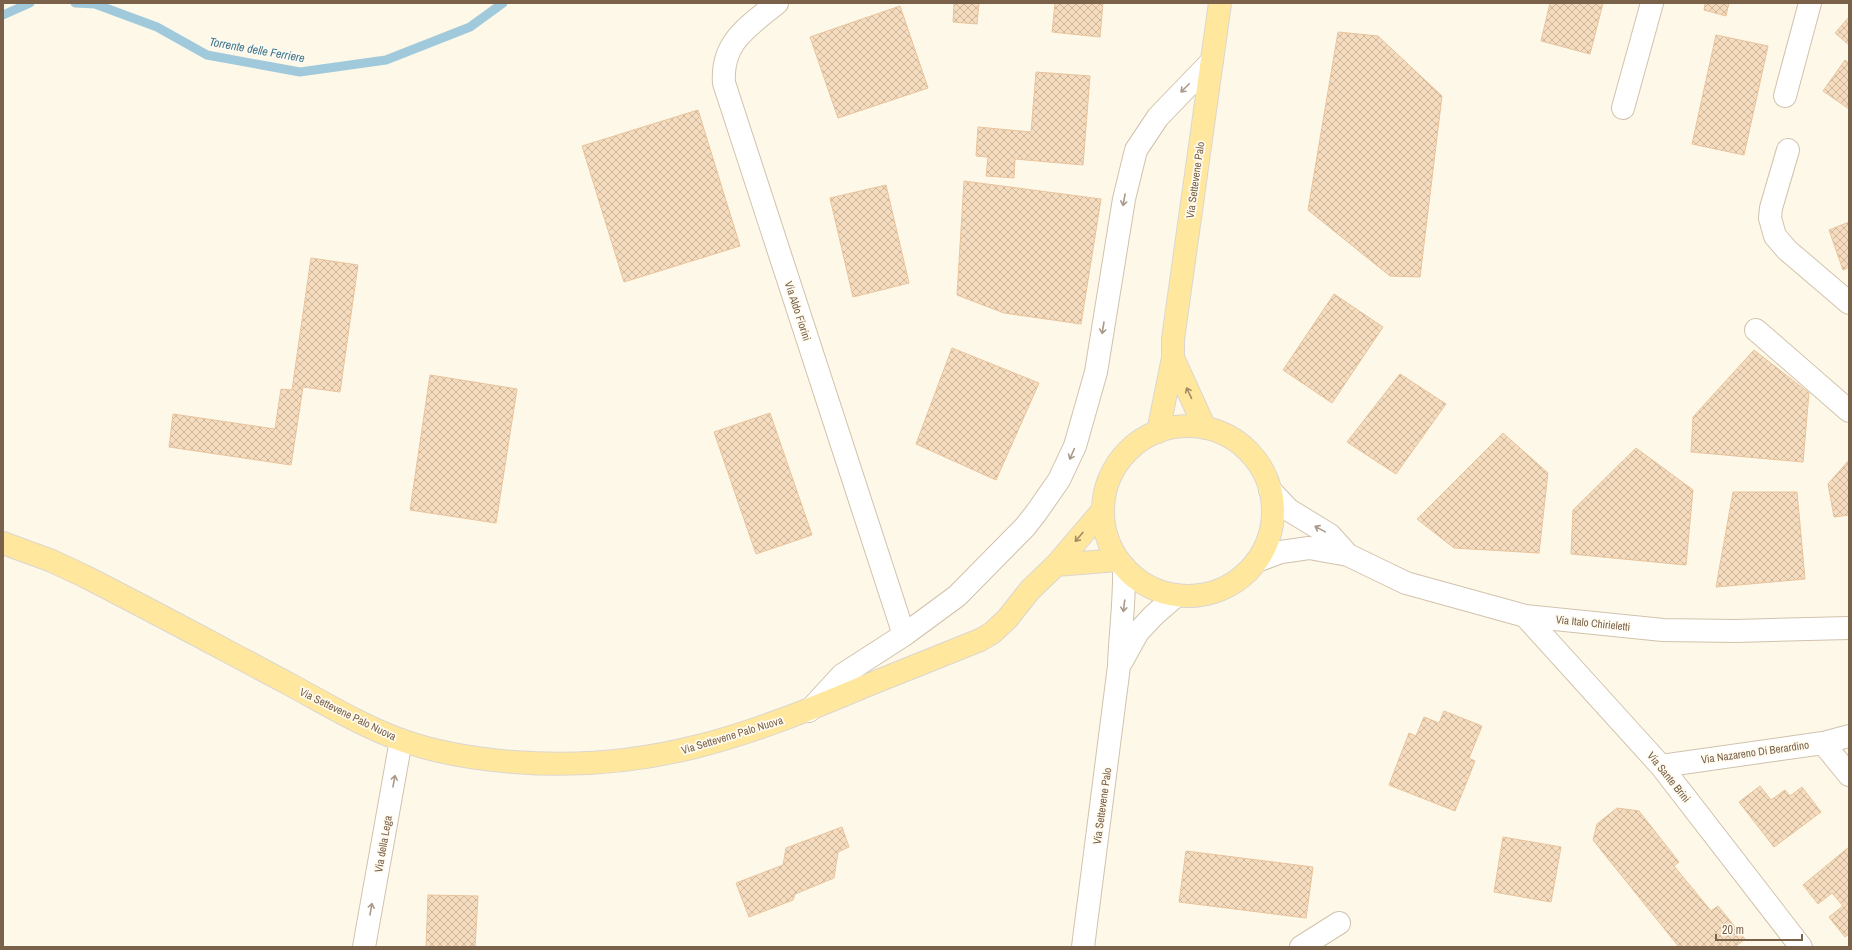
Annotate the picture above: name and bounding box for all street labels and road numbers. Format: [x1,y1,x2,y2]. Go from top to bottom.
street label: Via Settevene Palo [1183,141,1207,219]
street label: Via Aldo Fiorini [782,279,814,343]
street label: Via Italo Chirieletti [1555,612,1631,634]
street label: Via Settevene Palo Nuova [297,685,399,743]
street label: Via Settevene Palo Nuova [679,713,785,757]
street label: Via Nazareno Di Berardino [1700,738,1810,766]
street label: Via Sante Brini [1644,749,1694,805]
street label: Via Settevene Palo [1090,767,1114,845]
street label: Via della Lega [371,814,395,874]

